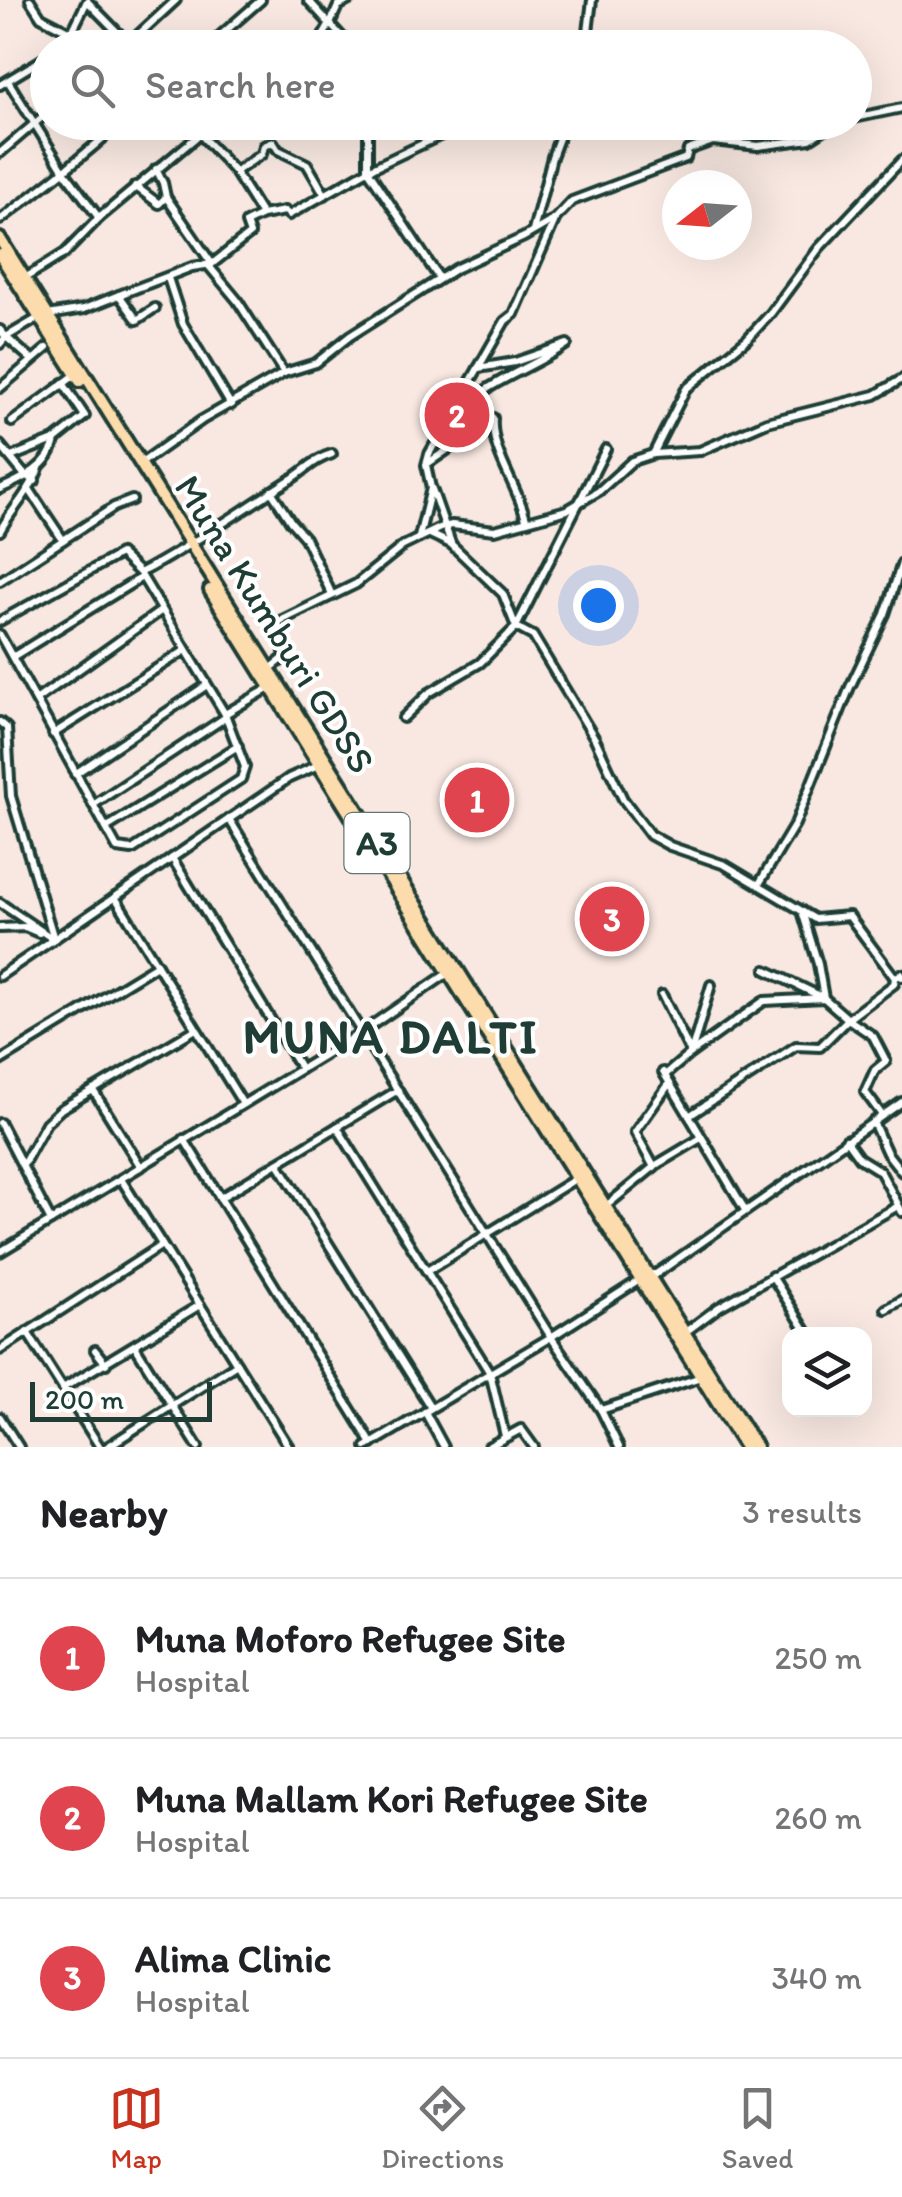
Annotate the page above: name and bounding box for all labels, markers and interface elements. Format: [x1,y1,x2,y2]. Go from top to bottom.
search box [30,30,872,140]
icon: search [65,58,120,113]
text: Search here [145,62,336,108]
north arrow [662,170,752,260]
pin: 2 [424,378,490,452]
street label: Muna Kumburi GDSS [165,467,385,781]
your location [573,580,624,631]
pin: 1 [444,762,510,838]
road number: A3 [344,813,410,873]
pin: 3 [580,882,644,956]
district label: MUNA DALTI [243,1007,539,1065]
map controls [782,1327,872,1417]
button: layers [782,1327,872,1417]
scale bar [30,1377,212,1422]
text: 200 m [45,1382,124,1416]
text: Nearby [40,1487,167,1538]
text: 3 results [742,1493,862,1531]
text: Muna Moforo Refugee Site [135,1616,566,1662]
text: 1 [65,1639,80,1677]
text: 250 m [775,1639,862,1677]
text: Hospital [135,1662,249,1700]
text: Muna Mallam Kori Refugee Site [135,1776,648,1822]
text: 2 [64,1799,81,1837]
text: 260 m [774,1799,862,1837]
text: Hospital [135,1822,249,1860]
text: Alima Clinic [135,1936,331,1982]
text: 3 [64,1959,81,1997]
text: 340 m [772,1959,862,1997]
text: Hospital [135,1982,249,2020]
tab: Map [109,2081,164,2175]
tab: Directions [381,2081,504,2175]
tab: Saved [722,2081,793,2175]

